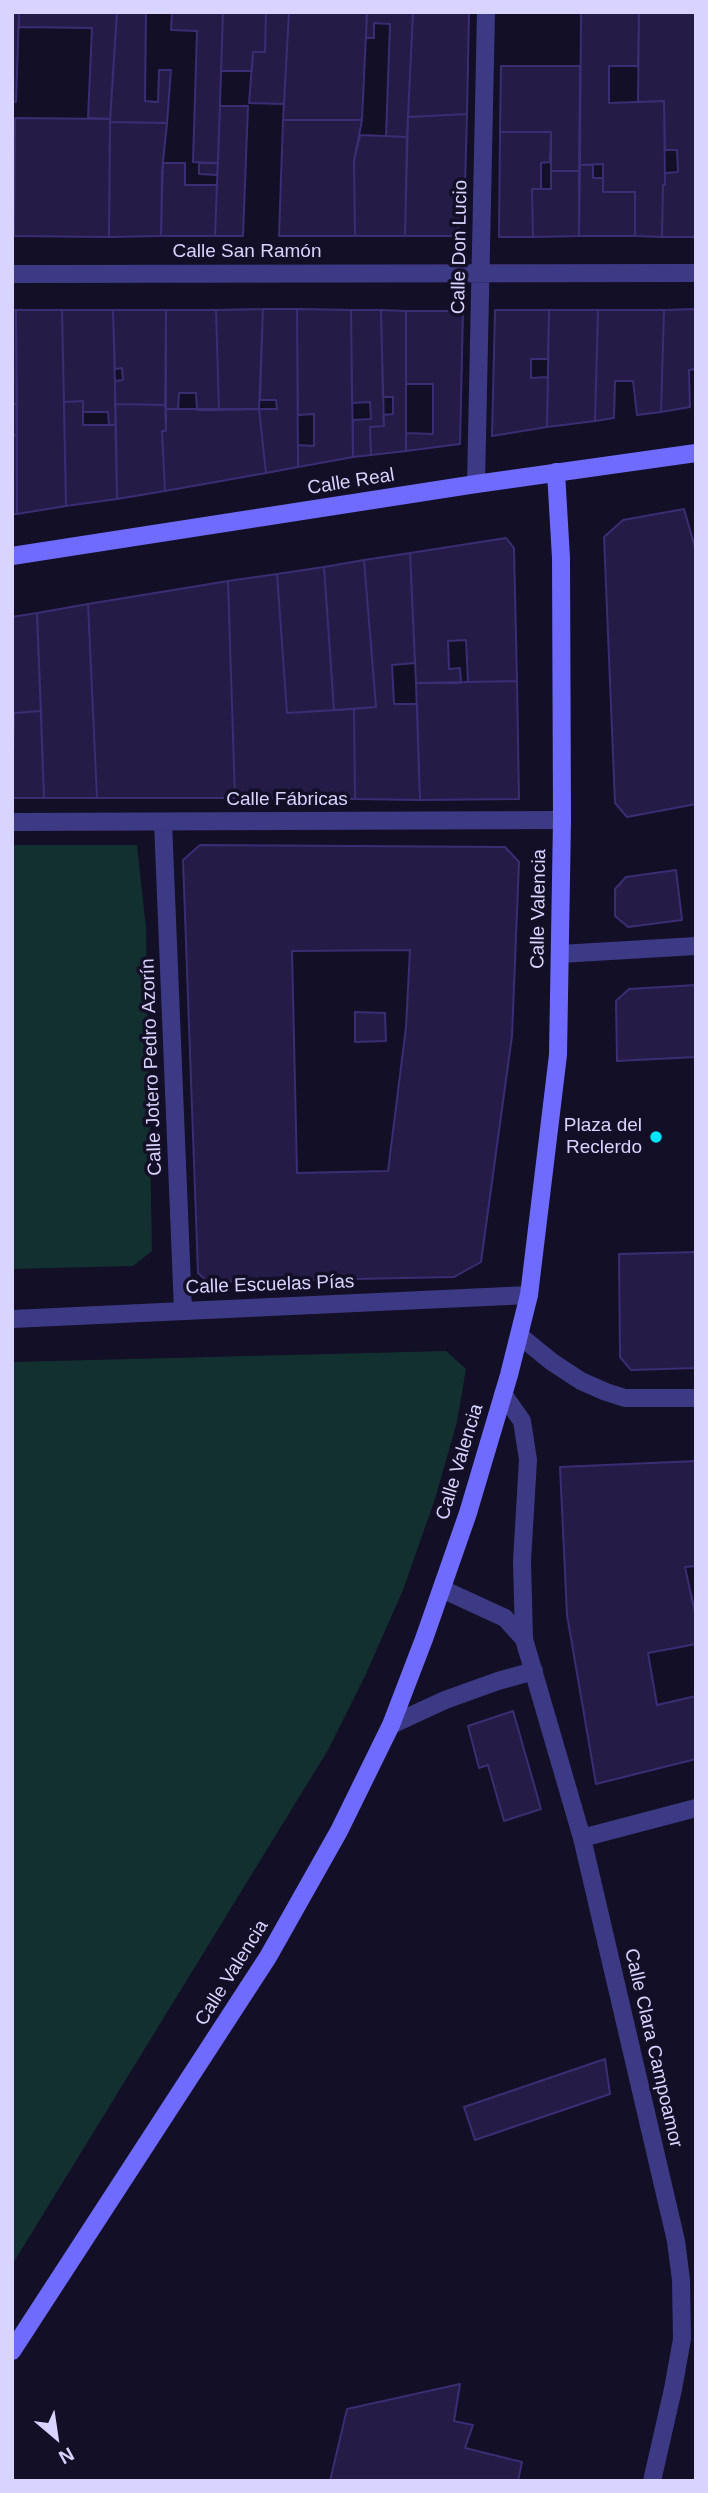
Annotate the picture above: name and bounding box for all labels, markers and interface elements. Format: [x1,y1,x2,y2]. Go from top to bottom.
street label: Calle Don Lucio [447,180,473,314]
street label: Calle San Ramón [173,241,321,263]
street label: Calle Real [306,464,396,500]
street label: Calle Fábricas [226,789,348,811]
street label: Calle Valencia [527,849,551,969]
street label: Calle Jotero Pedro Azorín [137,958,167,1176]
place label: Plaza del Reclerdo [564,1115,642,1159]
marker: Plaza del Reclerdo [648,1129,664,1145]
street label: Calle Escuelas Pías [185,1271,355,1299]
street label: Calle Valencia [432,1401,488,1523]
street label: Calle Valencia [191,1916,273,2030]
street label: Calle Clara Campoamor [619,1946,687,2150]
north arrow [21,2402,91,2472]
text: N [55,2443,78,2468]

